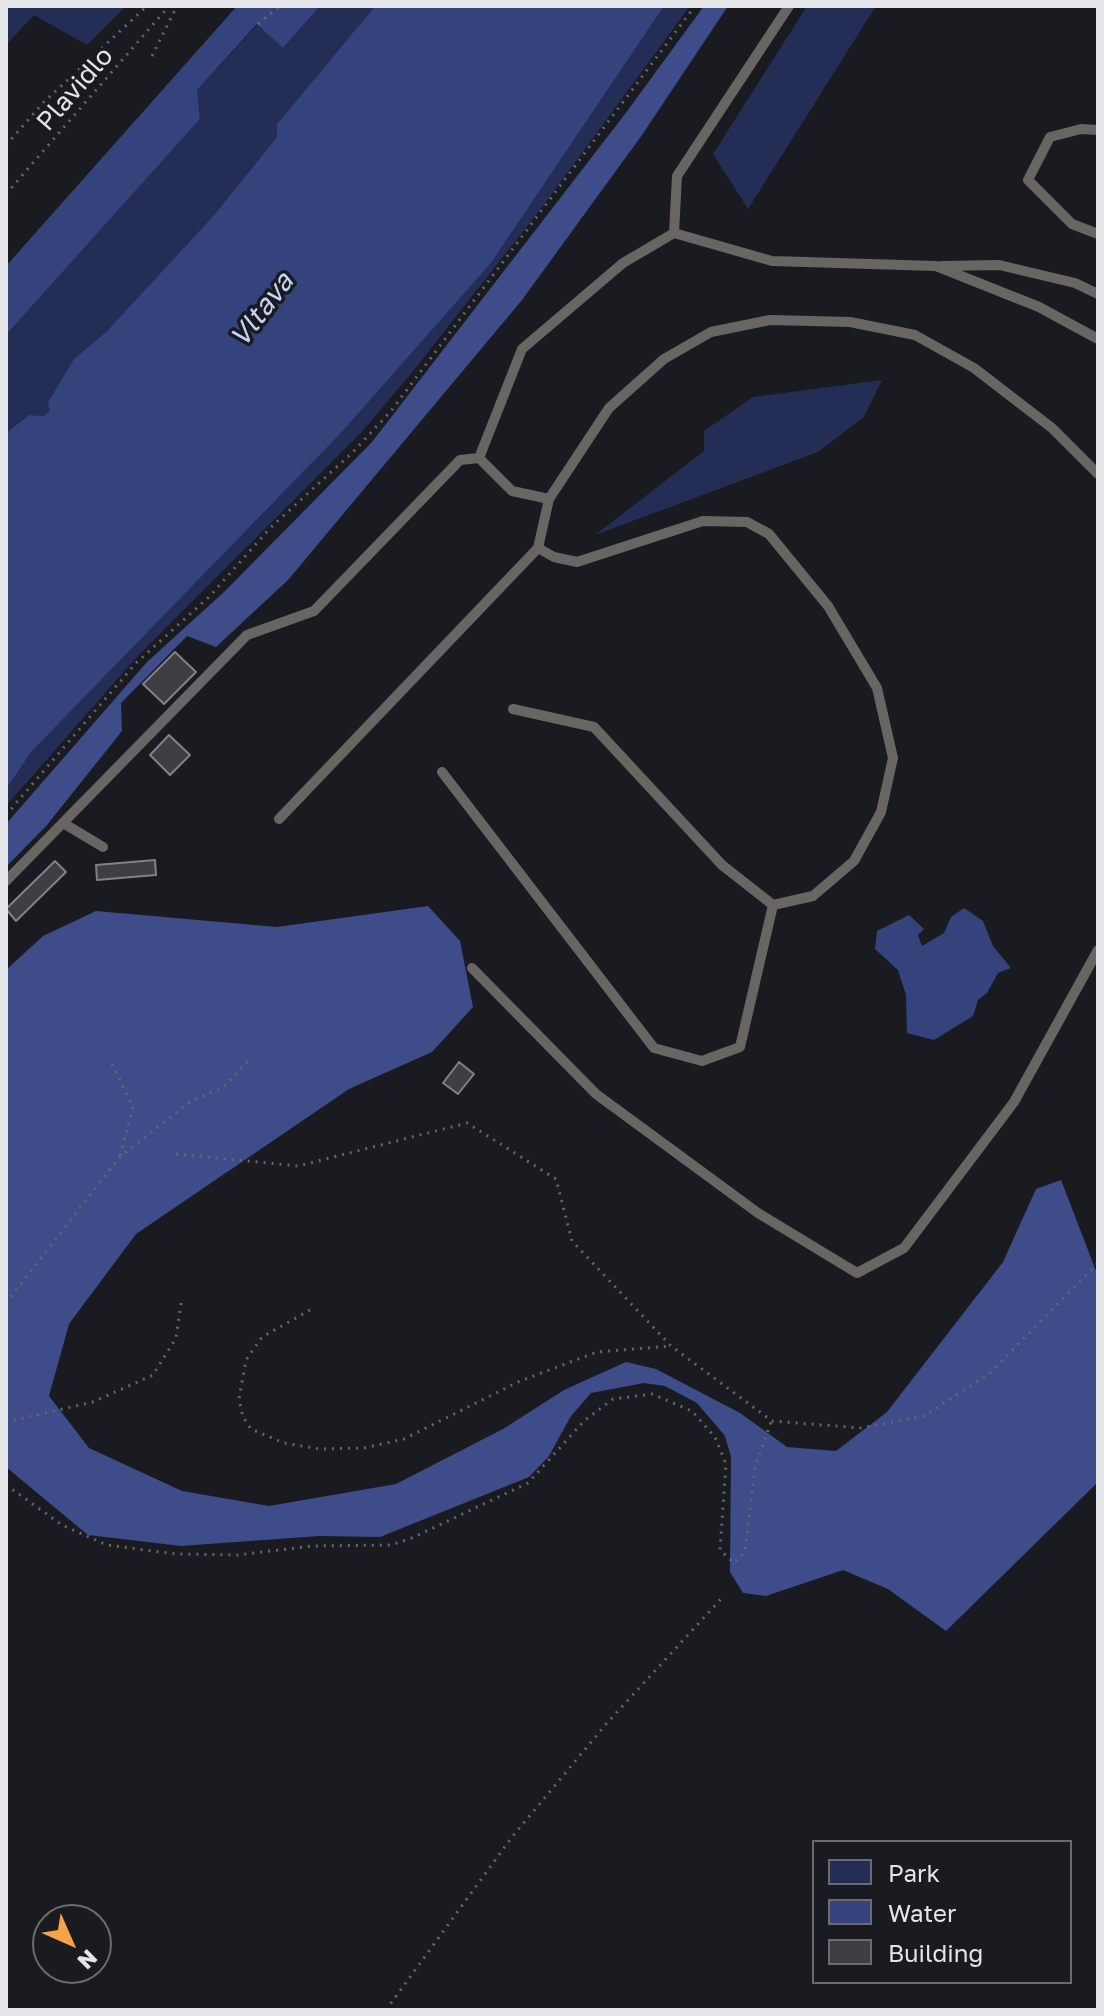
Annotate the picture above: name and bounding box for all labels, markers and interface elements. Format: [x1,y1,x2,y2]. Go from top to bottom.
street label: Plavidlo [30,41,120,137]
water label: Vltava [223,266,301,354]
legend [812,1840,1072,1984]
text: Park [888,1858,940,1887]
text: Water [888,1898,956,1927]
north arrow [32,1904,112,1984]
text: Building [888,1938,983,1967]
text: N [72,1944,103,1975]

